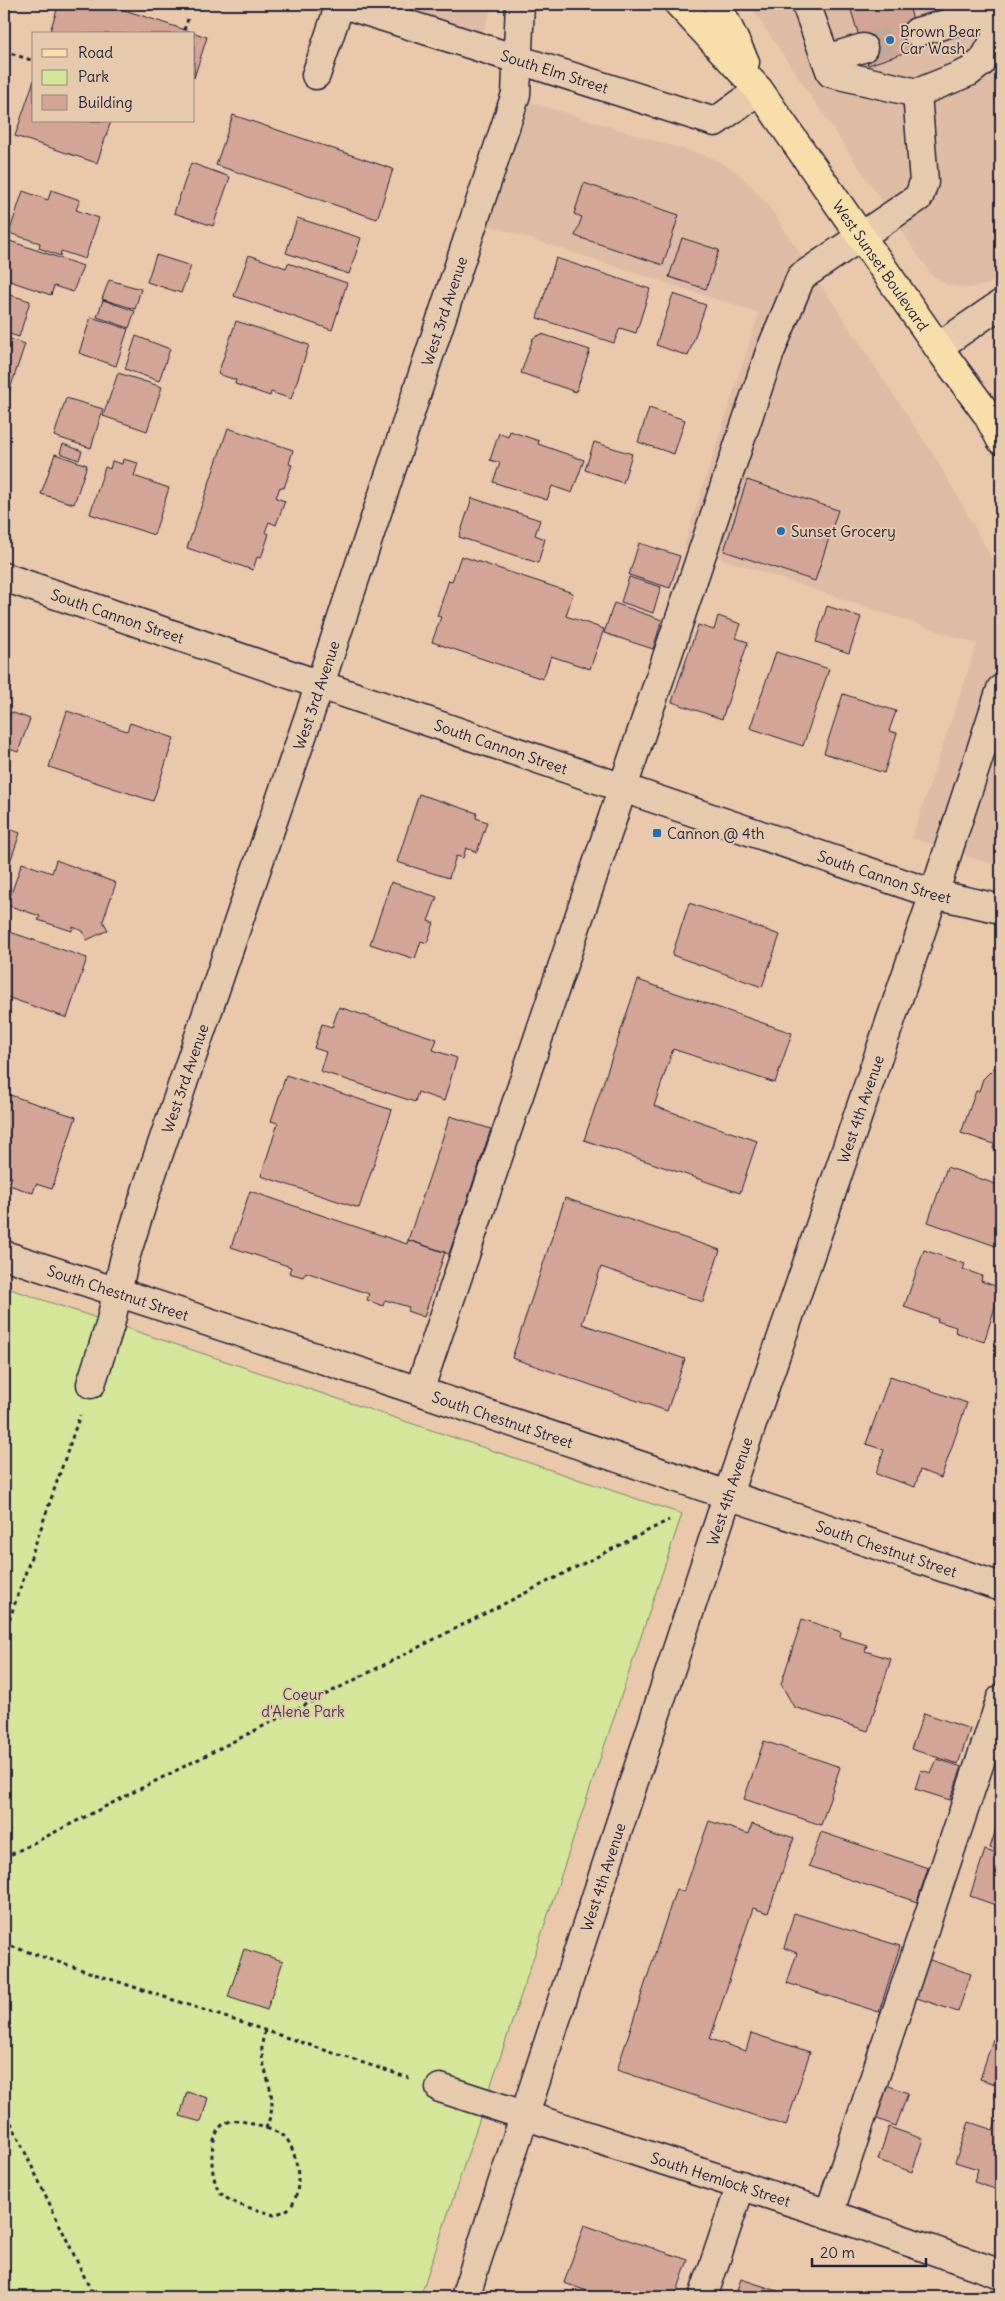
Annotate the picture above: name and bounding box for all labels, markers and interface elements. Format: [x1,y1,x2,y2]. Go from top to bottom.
place label: Brown Bear Car Wash [900,22,981,58]
legend [32,32,195,122]
marker: Brown Bear Car Wash [884,34,896,46]
text: Road [78,43,113,62]
street label: South Elm Street [498,45,611,97]
text: Park [78,67,109,86]
text: Building [78,93,133,112]
street label: West Sunset Boulevard [829,196,933,334]
street label: West 3rd Avenue [417,254,471,368]
place label: Sunset Grocery [791,522,896,541]
marker: Sunset Grocery [775,525,787,537]
street label: South Cannon Street [49,584,187,647]
street label: West 3rd Avenue [289,638,343,752]
street label: South Cannon Street [432,715,570,778]
place label: Cannon @ 4th [667,824,765,843]
marker: Cannon @ 4th [651,827,663,839]
street label: South Cannon Street [815,846,953,907]
street label: West 3rd Avenue [157,1021,212,1135]
street label: West 4th Avenue [833,1053,887,1166]
street label: South Chestnut Street [45,1260,191,1324]
street label: South Chestnut Street [430,1387,576,1452]
street label: West 4th Avenue [702,1435,756,1548]
street label: South Chestnut Street [814,1516,959,1581]
park label: Coeur d'Alene Park [261,1685,345,1721]
street label: West 4th Avenue [576,1820,629,1934]
street label: South Hemlock Street [648,2147,793,2210]
scale bar [812,2236,926,2268]
text: 20 m [820,2243,855,2262]

